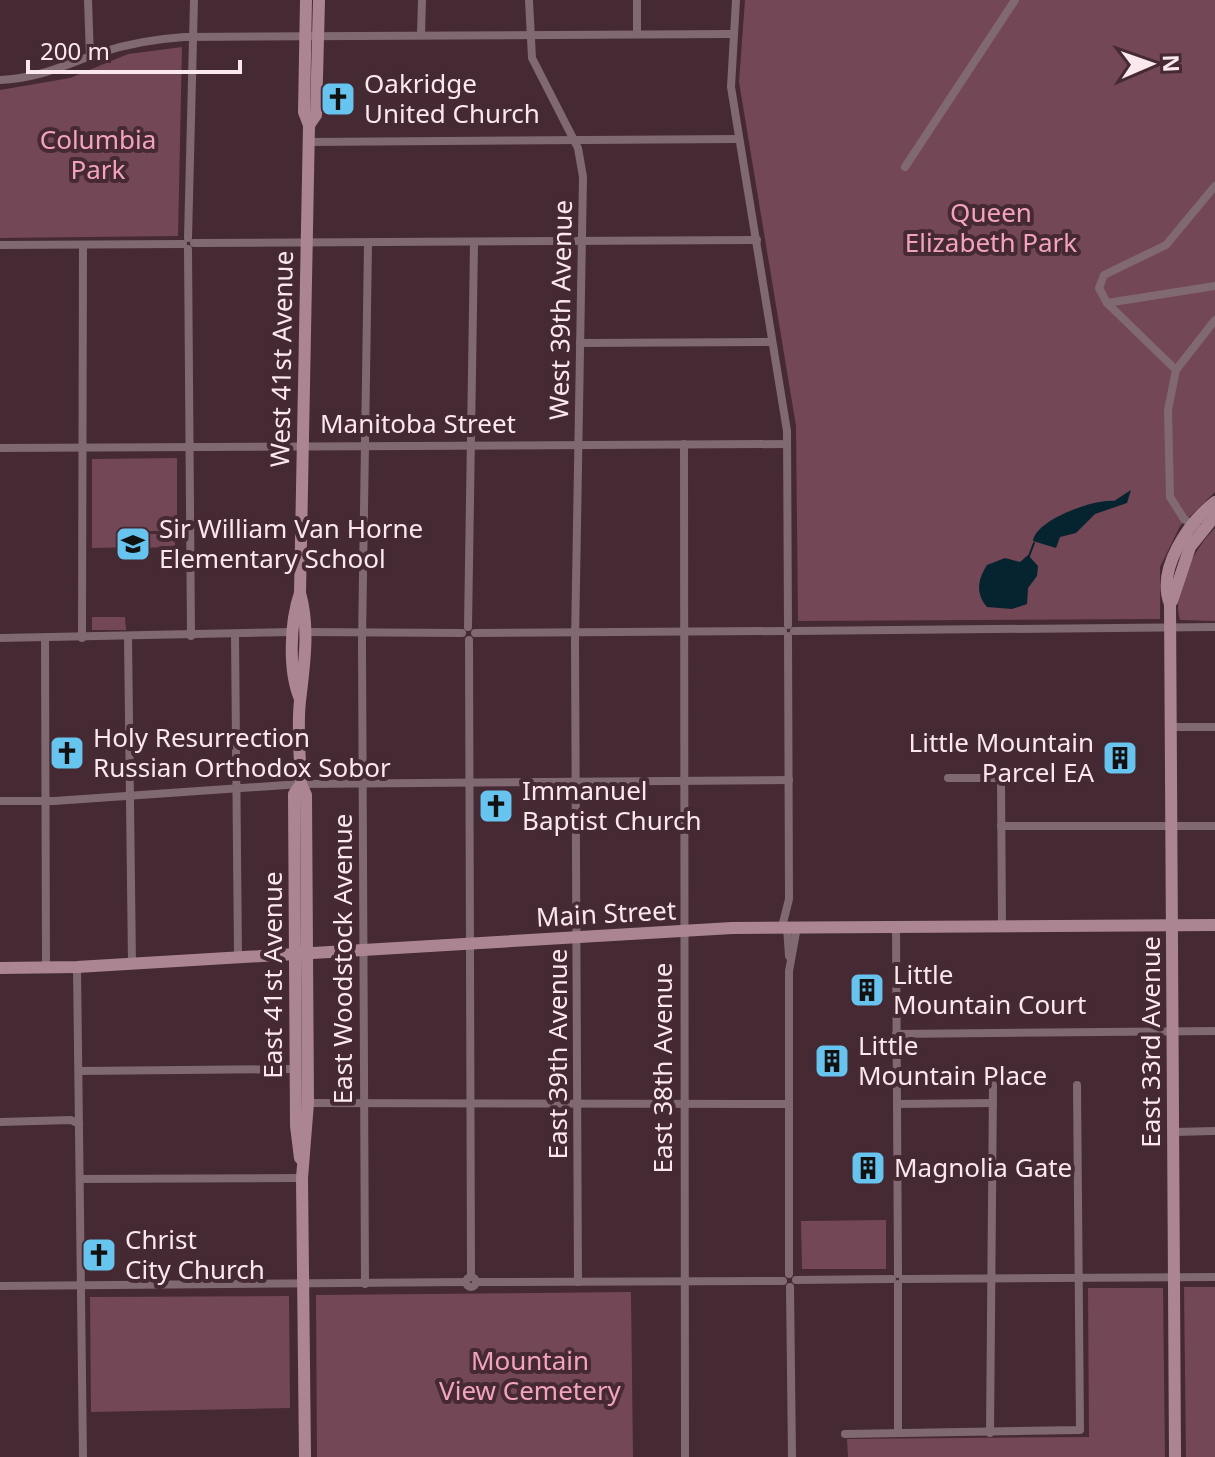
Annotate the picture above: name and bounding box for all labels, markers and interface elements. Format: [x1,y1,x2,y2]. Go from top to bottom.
scale bar [28,24,240,74]
north arrow [1111,24,1191,104]
text: 200 m [40,34,110,67]
text: N [1157,54,1187,73]
place label: Oakridge United Church [364,65,540,131]
church icon: Oakridge United Church [319,80,357,118]
park label: Columbia Park [40,121,156,187]
park label: Queen Elizabeth Park [905,194,1077,260]
street label: West 39th Avenue [540,200,580,420]
street label: West 41st Avenue [261,250,301,468]
street label: Manitoba Street [320,405,516,441]
place label: Sir William Van Horne Elementary School [159,510,423,576]
school or university icon: Sir William Van Horne Elementary School [114,525,152,563]
place label: Holy Resurrection Russian Orthodox Sobor [93,719,391,785]
place label: Little Mountain Parcel EA [909,724,1094,790]
church icon: Holy Resurrection Russian Orthodox Sobor [48,734,86,772]
building icon: Little Mountain Parcel EA [1101,739,1139,777]
place label: Immanuel Baptist Church [522,772,702,838]
church icon: Immanuel Baptist Church [477,787,515,825]
street label: East Woodstock Avenue [324,814,360,1104]
street label: East 41st Avenue [254,871,290,1079]
street label: Main Street [535,891,677,935]
street label: East 33rd Avenue [1132,936,1168,1148]
street label: East 39th Avenue [539,949,575,1159]
place label: Little Mountain Court [893,956,1086,1022]
street label: East 38th Avenue [644,963,680,1173]
building icon: Little Mountain Court [848,971,886,1009]
place label: Little Mountain Place [858,1027,1047,1093]
building icon: Little Mountain Place [813,1042,851,1080]
building icon: Magnolia Gate [849,1149,887,1187]
place label: Magnolia Gate [894,1149,1072,1185]
place label: Christ City Church [125,1221,265,1287]
church icon: Christ City Church [80,1236,118,1274]
park label: Mountain View Cemetery [439,1342,622,1408]

